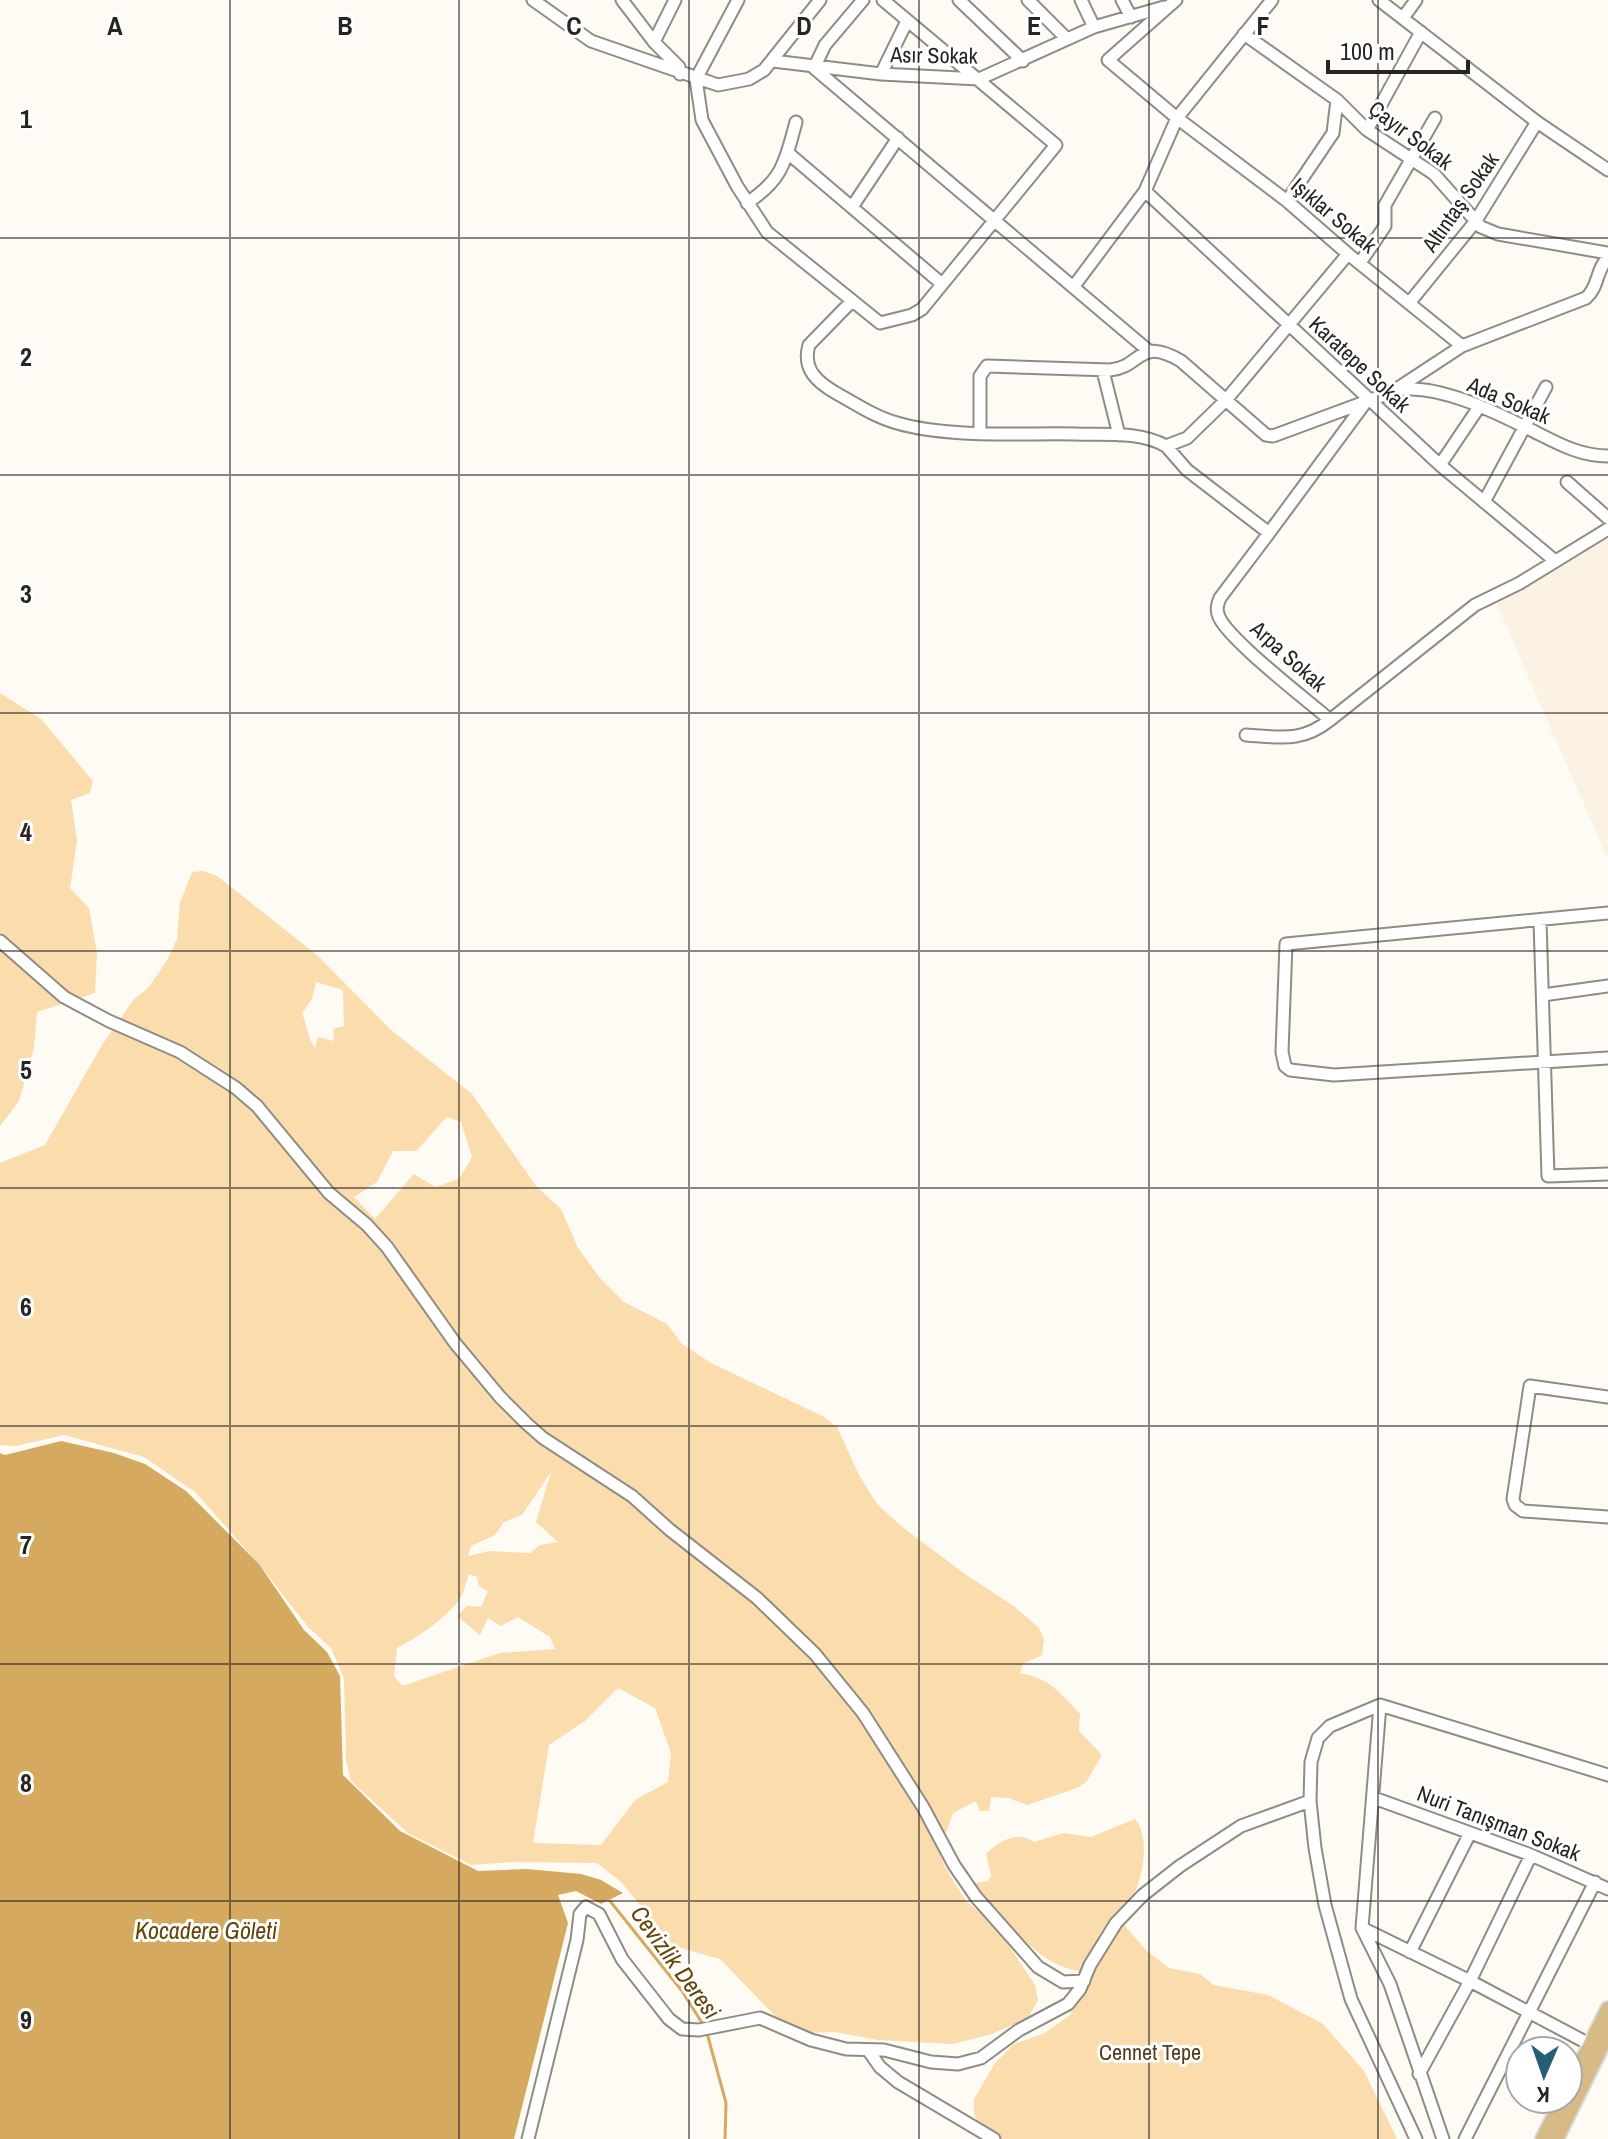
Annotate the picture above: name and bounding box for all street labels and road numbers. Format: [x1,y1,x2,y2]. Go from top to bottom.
street label: Asır Sokak [889,39,979,71]
street label: Çayır Sokak [1363,93,1460,177]
street label: Altıntaş Sokak [1414,145,1506,259]
street label: Işıklar Sokak [1285,170,1384,260]
street label: Karatepe Sokak [1303,309,1418,419]
street label: Ada Sokak [1462,369,1556,431]
street label: Arpa Sokak [1244,613,1334,699]
street label: Nuri Tanışman Sokak [1413,1778,1586,1868]

